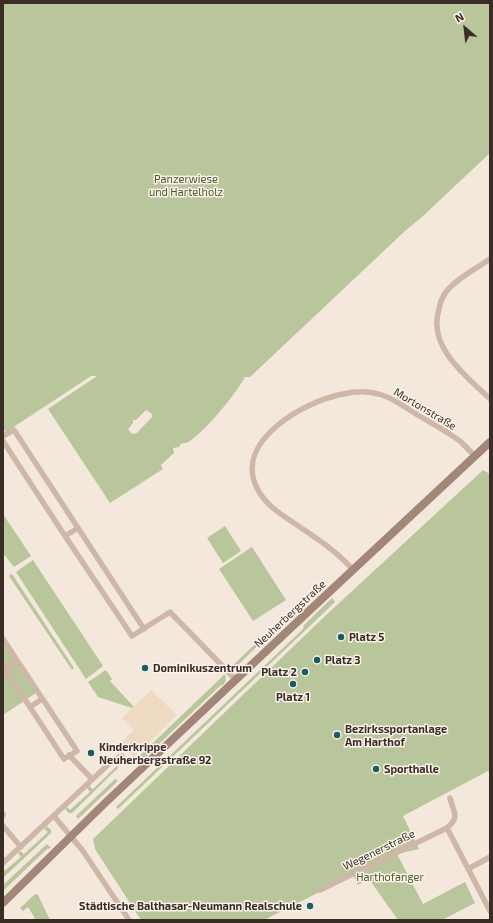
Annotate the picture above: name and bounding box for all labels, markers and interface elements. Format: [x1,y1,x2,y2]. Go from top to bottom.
north arrow [445,8,485,48]
text: N [453,9,466,25]
park label: Panzerwiese und Hartelholz [149,172,223,198]
street label: Mortonstraße [391,385,459,433]
street label: Neuherbergstraße [252,577,328,651]
place label: Platz 5 [349,630,384,644]
marker: Platz 5 [336,632,346,642]
place label: Platz 3 [325,653,361,667]
marker: Platz 3 [312,655,322,665]
place label: Dominikuszentrum [153,661,252,675]
marker: Dominikuszentrum [140,663,150,673]
place label: Platz 2 [261,665,297,679]
marker: Platz 2 [300,667,310,677]
marker: Platz 1 [288,679,298,689]
place label: Platz 1 [276,690,310,704]
place label: Bezirkssportanlage Am Harthof [345,722,447,748]
marker: Bezirkssportanlage Am Harthof [332,730,342,740]
place label: Kinderkrippe Neuherbergstraße 92 [99,740,212,766]
marker: Kinderkrippe Neuherbergstraße 92 [86,748,96,758]
place label: Sporthalle [384,762,439,776]
marker: Sporthalle [371,764,381,774]
street label: Wegenerstraße [341,827,417,873]
park label: Harthofanger [356,870,424,884]
place label: Städtische Balthasar-Neumann Realschule [79,899,302,913]
marker: Städtische Balthasar-Neumann Realschule [305,901,315,911]

